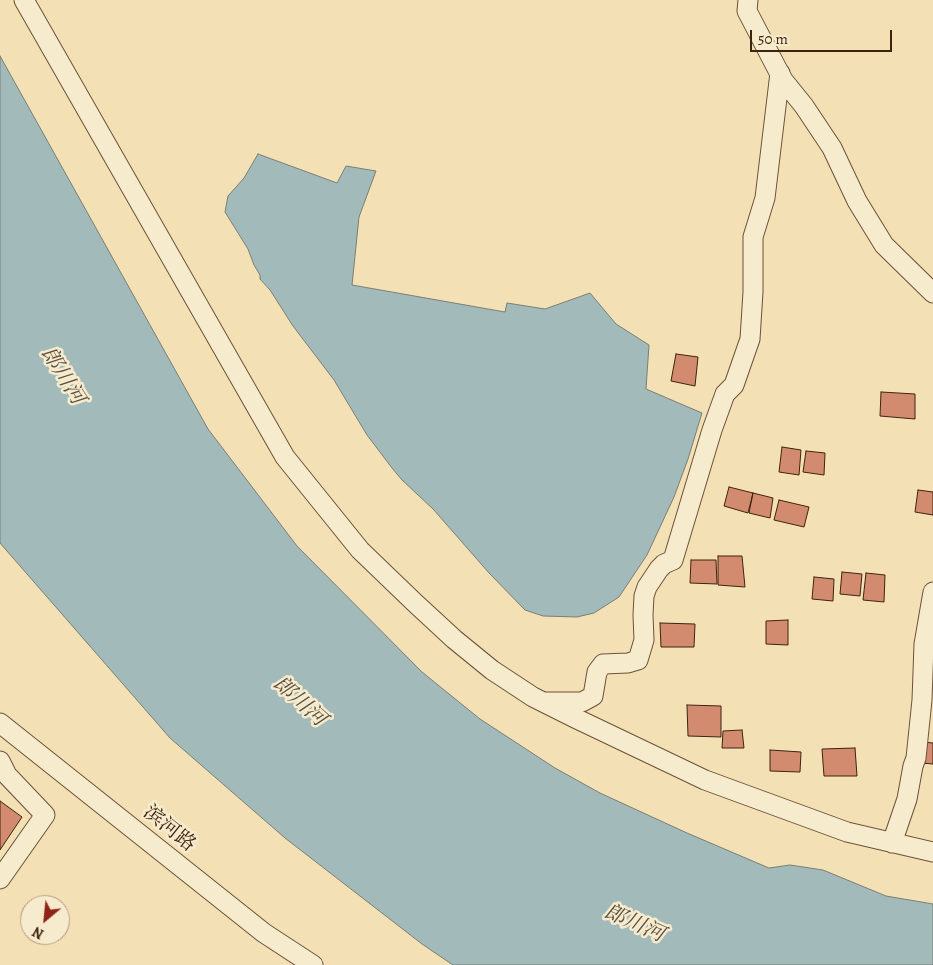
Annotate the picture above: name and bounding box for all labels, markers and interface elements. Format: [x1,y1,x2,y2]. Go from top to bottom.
scale bar [753,20,896,52]
text: 50 m [758,29,788,49]
water label: 郎川河 [35,343,89,409]
water label: 郎川河 [267,672,331,732]
street label: 滨河路 [138,801,200,857]
north arrow [20,895,70,945]
water label: 郎川河 [600,900,668,948]
text: N [29,922,47,944]

